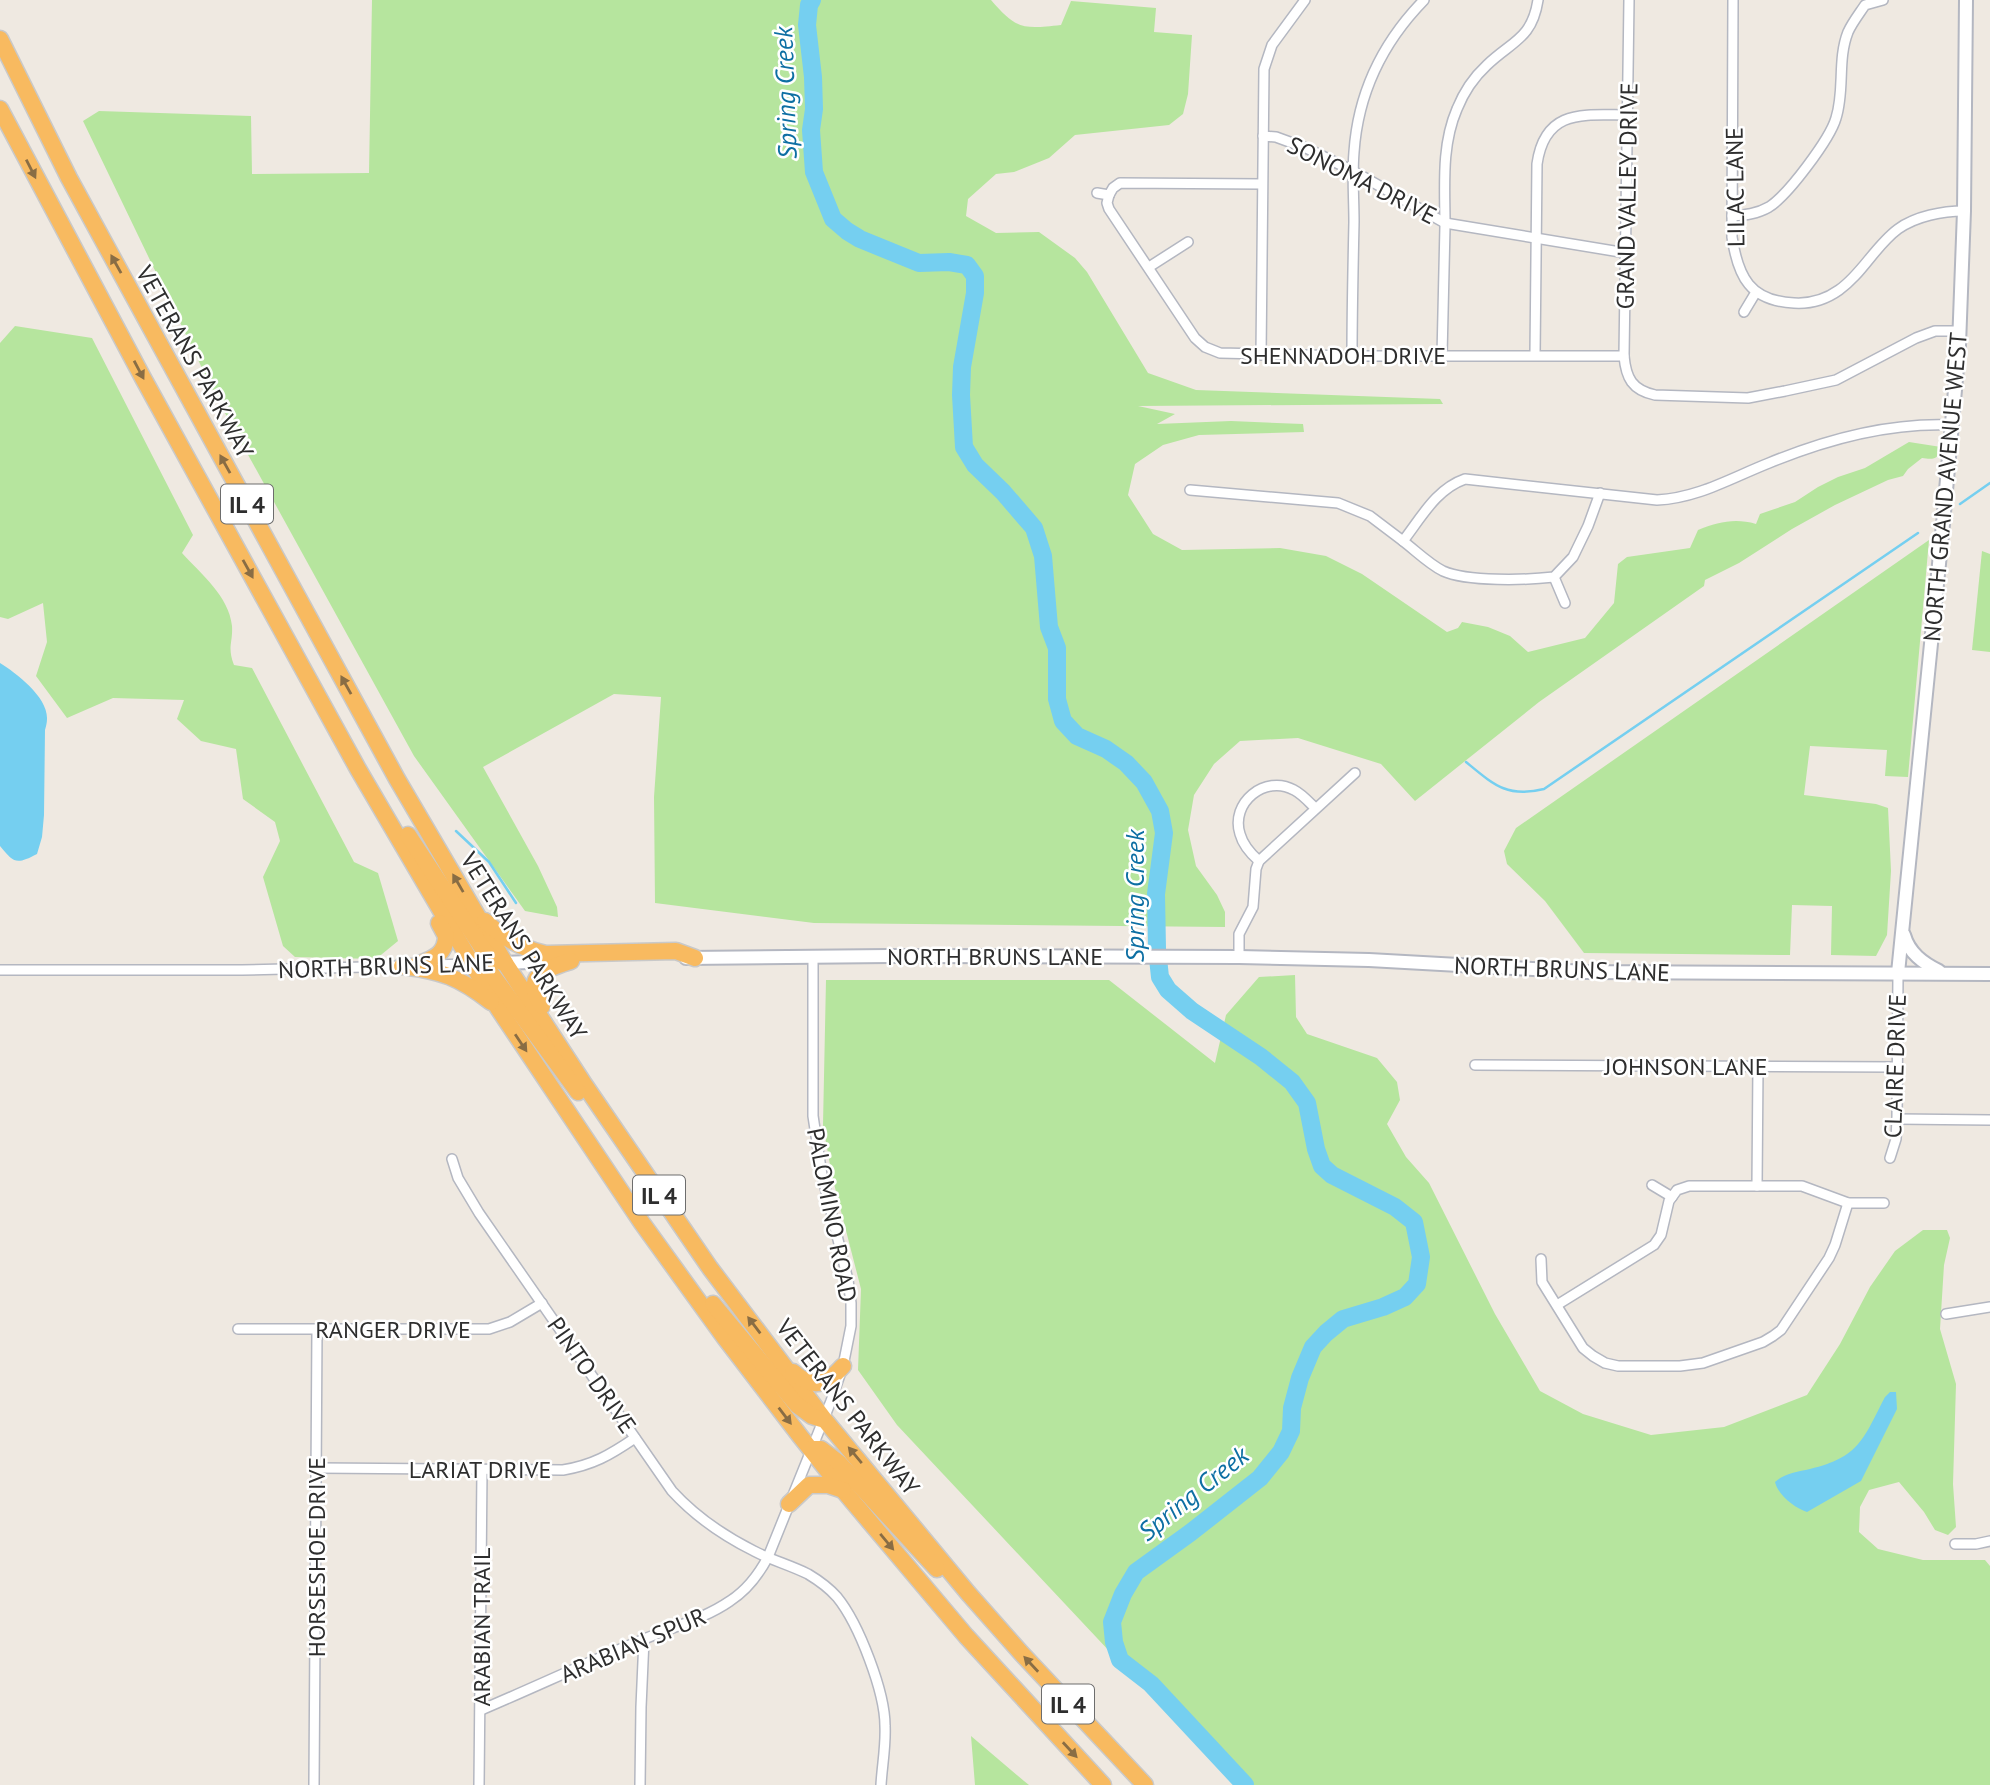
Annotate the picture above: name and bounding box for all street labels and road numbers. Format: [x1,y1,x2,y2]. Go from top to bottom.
street label: GRAND VALLEY DRIVE [1610,82,1644,310]
street label: LILAC LANE [1718,127,1752,247]
street label: SONOMA DRIVE [1282,129,1442,231]
street label: VETERANS PARKWAY [129,259,261,464]
street label: NORTH GRAND AVENUE WEST [1916,331,1974,643]
street label: SHENNADOH DRIVE [1240,340,1446,371]
road number: IL 4 [221,484,273,524]
street label: VETERANS PARKWAY [453,846,595,1046]
street label: NORTH BRUNS LANE [887,941,1103,972]
street label: NORTH BRUNS LANE [277,947,495,985]
street label: NORTH BRUNS LANE [1453,950,1671,988]
street label: CLAIRE DRIVE [1877,993,1913,1139]
street label: JOHNSON LANE [1603,1051,1768,1082]
street label: PALOMINO ROAD [800,1125,864,1305]
road number: IL 4 [633,1176,685,1214]
street label: PINTO DRIVE [541,1311,643,1439]
street label: VETERANS PARKWAY [769,1312,927,1502]
street label: RANGER DRIVE [315,1314,471,1345]
street label: LARIAT DRIVE [409,1454,551,1485]
street label: HORSESHOE DRIVE [301,1457,332,1657]
street label: ARABIAN TRAIL [466,1548,497,1707]
street label: ARABIAN SPUR [555,1600,711,1690]
road number: IL 4 [1042,1684,1094,1723]

